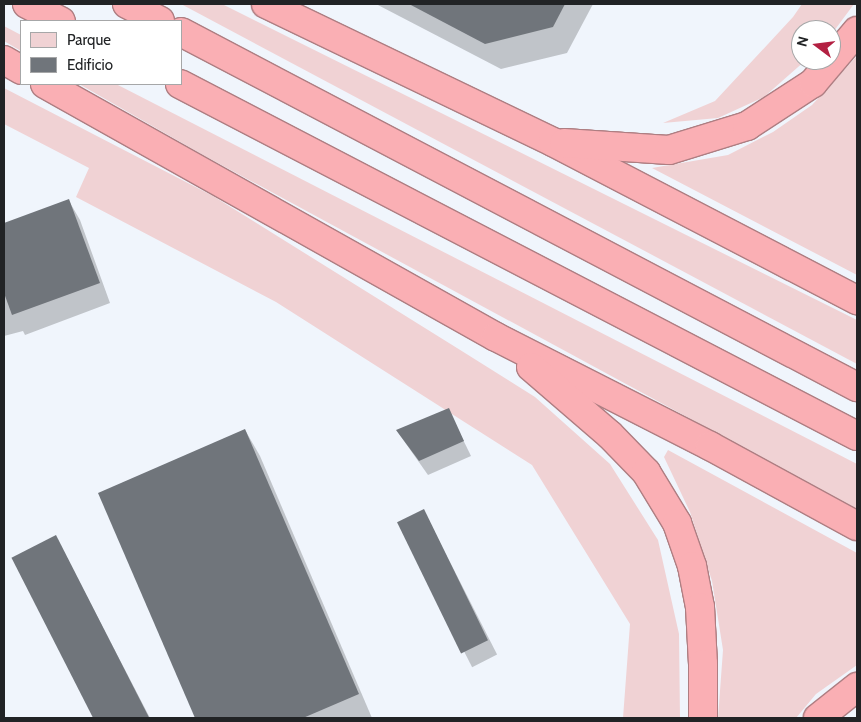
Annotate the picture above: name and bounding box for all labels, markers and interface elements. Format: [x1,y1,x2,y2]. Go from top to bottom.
legend [20,20,182,85]
north arrow [791,20,841,70]
text: Parque [67,31,111,49]
text: N [793,34,812,48]
text: Edificio [67,56,113,74]

